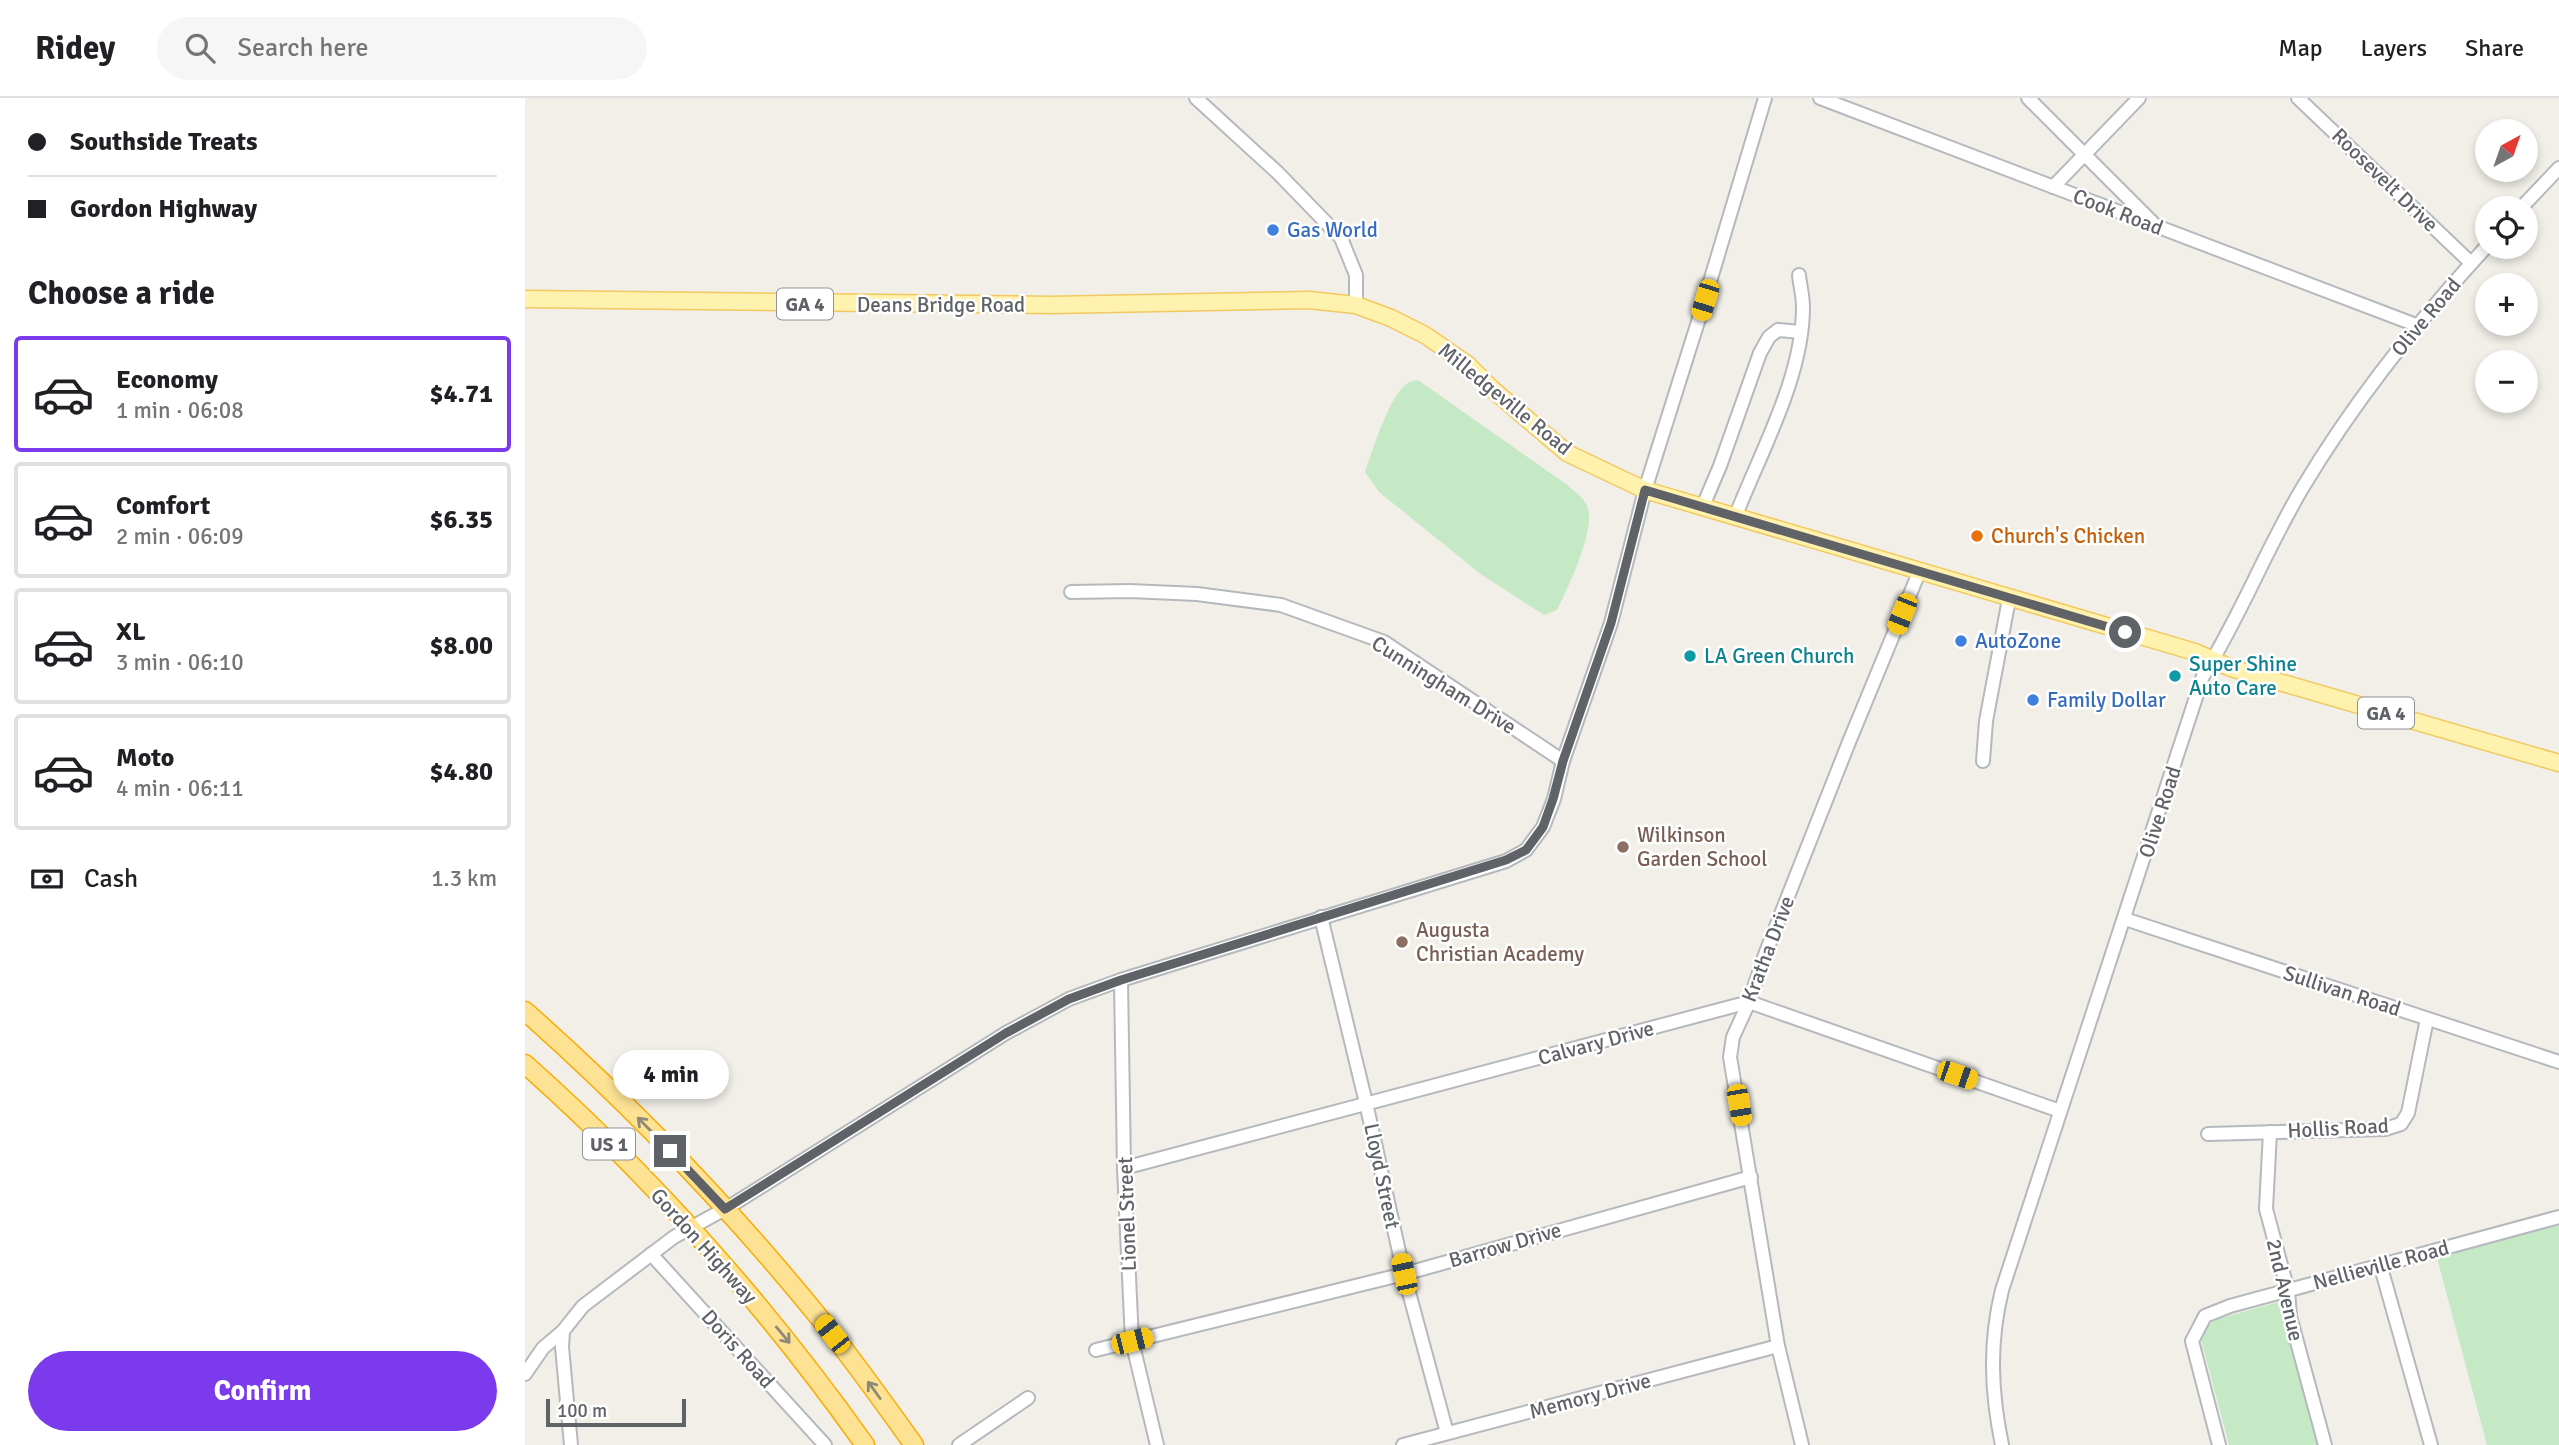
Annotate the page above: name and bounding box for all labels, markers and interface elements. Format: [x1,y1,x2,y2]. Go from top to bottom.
search box [157,17,647,80]
text: Ridey [35,28,115,69]
icon: search [181,29,219,67]
text: Search here [237,32,369,64]
text: Map [2278,33,2323,63]
text: Layers [2361,33,2427,63]
text: Share [2465,33,2524,63]
north arrow [2475,119,2537,182]
map controls [2475,119,2538,413]
street label: Roosevelt Drive [2326,123,2444,237]
text: Southside Treats [70,126,258,158]
street label: Cook Road [2069,183,2167,241]
text: Gordon Highway [70,193,257,225]
button: locate [2475,196,2538,259]
place label: Gas World [1287,217,1378,243]
marker: Gas World [1265,222,1281,238]
street label: Olive Road [2386,272,2466,362]
button: + [2475,273,2538,336]
text: Choose a ride [28,274,215,313]
car [1689,277,1722,323]
road number: GA 4 [777,288,833,320]
street label: Deans Bridge Road [857,292,1025,318]
street label: Milledgeville Road [1433,337,1577,461]
button: − [2475,350,2538,413]
icon: car [32,363,95,426]
text: Economy [116,364,218,396]
text: $4.71 [429,378,493,410]
text: 1 min · 06:08 [116,396,244,425]
icon: car [32,489,95,552]
text: Comfort [116,490,210,522]
text: $6.35 [429,504,493,536]
text: 2 min · 06:09 [116,522,244,551]
place label: Church's Chicken [1991,523,2145,549]
marker: Church's Chicken [1969,528,1985,544]
car [1885,591,1920,637]
icon: car [32,615,95,678]
text: XL [116,616,146,648]
route start [2109,616,2141,648]
place label: AutoZone [1975,628,2061,654]
text: $8.00 [429,630,493,662]
street label: Cunningham Drive [1367,630,1521,740]
marker: AutoZone [1953,633,1969,649]
place label: LA Green Church [1704,643,1854,669]
text: 3 min · 06:10 [116,648,244,677]
marker: LA Green Church [1682,648,1698,664]
place label: Super Shine Auto Care [2189,651,2297,701]
marker: Super Shine Auto Care [2167,668,2183,684]
place label: Family Dollar [2047,687,2166,713]
marker: Family Dollar [2025,692,2041,708]
road number: GA 4 [2358,698,2414,728]
icon: car [32,741,95,804]
text: Moto [116,742,174,774]
text: $4.80 [429,756,493,788]
street label: Olive Road [2133,763,2187,861]
text: 4 min · 06:11 [116,774,244,803]
place label: Wilkinson Garden School [1637,822,1767,872]
marker: Wilkinson Garden School [1615,839,1631,855]
icon: cash [28,860,66,898]
text: Cash [84,863,138,895]
text: 1.3 km [431,864,497,893]
street label: Kratha Drive [1736,892,1800,1006]
place label: Augusta Christian Academy [1416,917,1584,967]
marker: Augusta Christian Academy [1394,934,1410,950]
street label: Sullivan Road [2280,960,2404,1022]
street label: Calvary Drive [1535,1015,1657,1071]
callout: 4 min [612,1049,728,1098]
car [1934,1058,1981,1092]
text: 4 min [643,1060,699,1089]
car [1726,1082,1753,1128]
street label: Hollis Road [2287,1112,2389,1144]
one-way arrow [637,1117,654,1134]
street label: Lloyd Street [1358,1121,1406,1231]
road number: US 1 [583,1128,635,1160]
route end [654,1135,686,1167]
street label: Lionel Street [1112,1156,1142,1272]
street label: Gordon Highway [645,1183,763,1310]
street label: Barrow Drive [1446,1217,1564,1273]
street label: Nellieville Road [2310,1234,2452,1296]
street label: 2nd Avenue [2261,1236,2309,1344]
car [1390,1251,1419,1297]
street label: Doris Road [696,1304,780,1394]
car [811,1311,854,1357]
one-way arrow [775,1326,790,1344]
car [1110,1326,1155,1356]
button: Confirm [28,1351,497,1431]
street label: Memory Drive [1526,1367,1654,1425]
one-way arrow [867,1381,881,1400]
scale bar [546,1396,686,1428]
text: 100 m [557,1399,607,1423]

